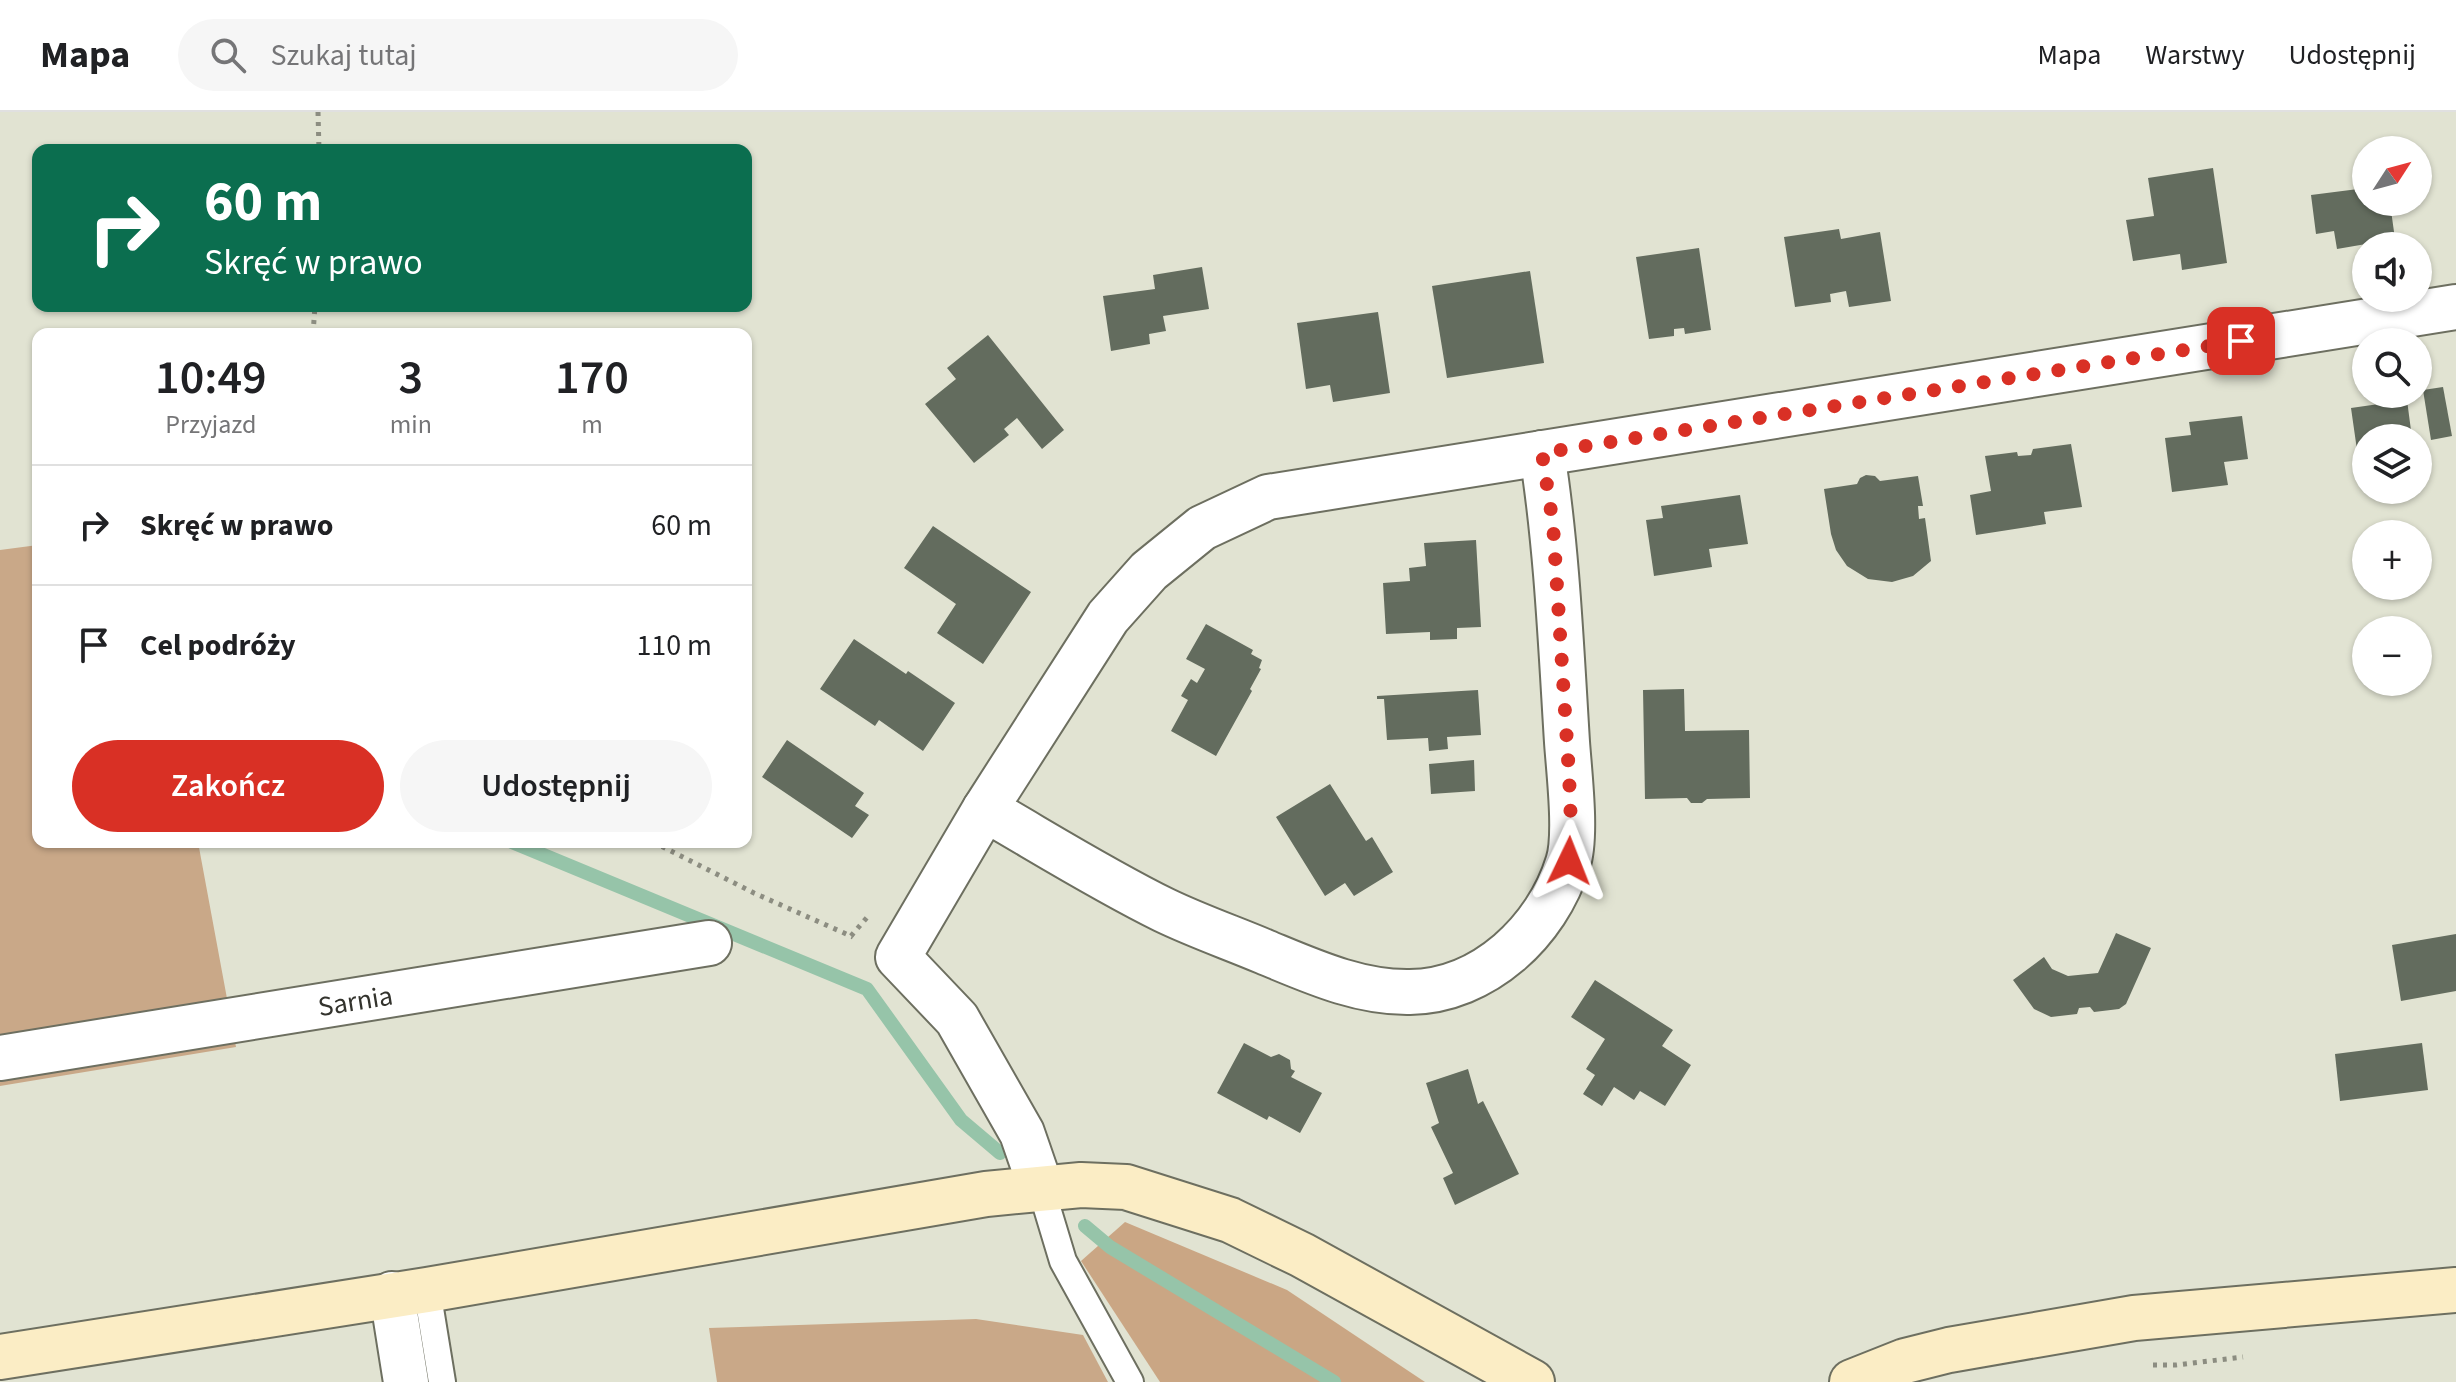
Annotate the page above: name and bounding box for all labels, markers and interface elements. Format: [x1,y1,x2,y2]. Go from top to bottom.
search box [178,19,738,91]
text: Mapa [40,28,130,82]
icon: search [206,33,250,77]
text: Szukaj tutaj [270,34,417,77]
text: Mapa [2038,35,2101,75]
text: Warstwy [2145,35,2244,75]
text: Udostępnij [2288,35,2416,75]
north arrow [2352,136,2432,216]
map controls [2352,136,2432,696]
text: 60 m [204,163,322,242]
icon: right [72,176,176,280]
button: sound [2352,232,2432,312]
text: Skręć w prawo [204,237,423,288]
pin [2207,307,2275,375]
icon: arrive [2219,319,2263,363]
button: search [2352,328,2432,408]
text: 10:49 [155,344,267,412]
text: 3 [399,344,423,412]
text: 170 [555,344,629,412]
text: Przyjazd [165,406,257,443]
text: min [390,406,432,443]
text: m [581,406,603,443]
button: layers [2352,424,2432,504]
icon: right [72,503,116,547]
text: Skręć w prawo [140,504,333,547]
text: 60 m [651,504,712,547]
button: + [2352,520,2432,600]
button: − [2352,616,2432,696]
icon: arrive [72,623,116,667]
text: Cel podróży [140,624,296,667]
text: 110 m [636,624,712,667]
button: Zakończ [72,740,384,832]
button: Udostępnij [400,740,712,832]
position arrow [1527,819,1611,903]
street label: Sarnia [315,976,396,1027]

